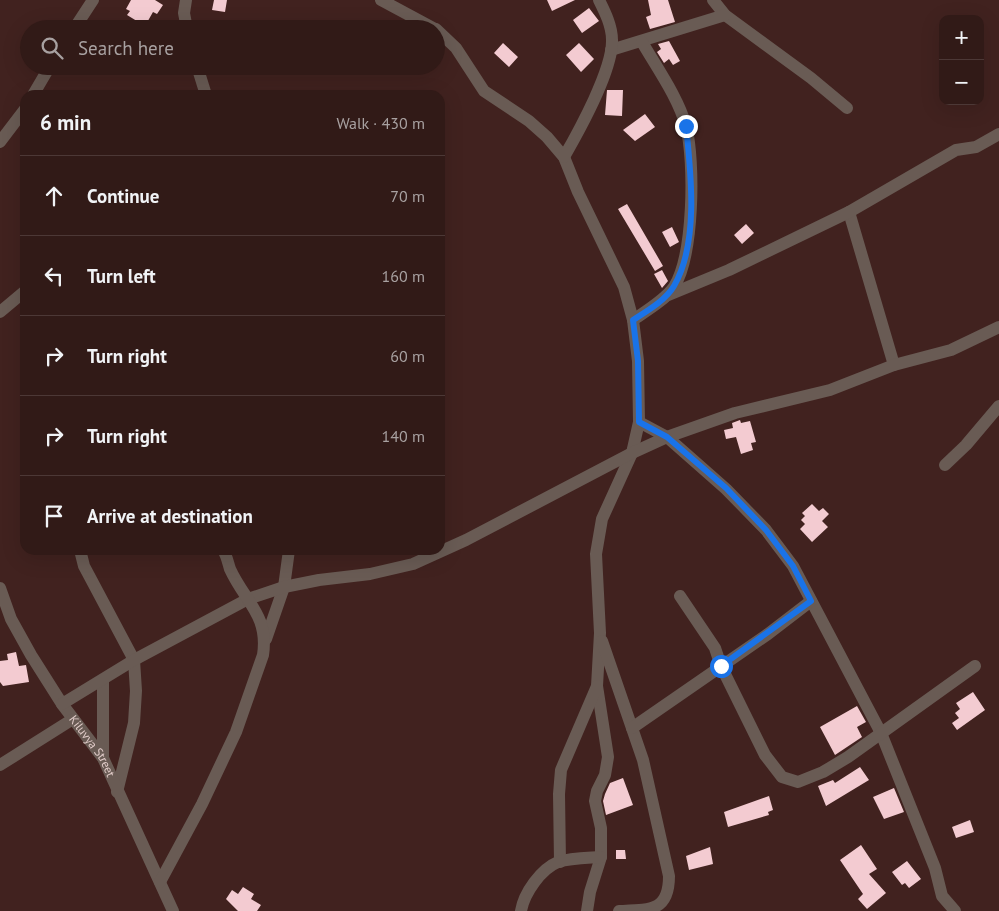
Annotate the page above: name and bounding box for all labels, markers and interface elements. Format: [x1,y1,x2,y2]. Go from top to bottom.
map controls [939,15,984,105]
button: + [939,15,984,60]
search box [20,20,445,75]
icon: search [38,34,66,62]
text: Search here [78,36,174,60]
button: − [939,60,984,105]
text: 6 min [40,109,91,136]
text: Walk · 430 m [336,113,425,133]
route end [675,115,698,138]
icon: ahead [40,182,68,210]
text: Continue [87,184,159,208]
text: 70 m [390,186,425,206]
icon: left [40,262,68,290]
text: Turn left [87,264,156,288]
text: 160 m [382,266,425,286]
icon: right [40,342,68,370]
text: Turn right [87,344,167,368]
text: 60 m [390,346,425,366]
icon: right [40,422,68,450]
text: Turn right [87,424,167,448]
text: 140 m [382,426,425,446]
icon: arrive [40,502,68,530]
text: Arrive at destination [87,504,253,528]
route start [710,655,733,678]
street label: Kiluvya Street [66,712,119,779]

